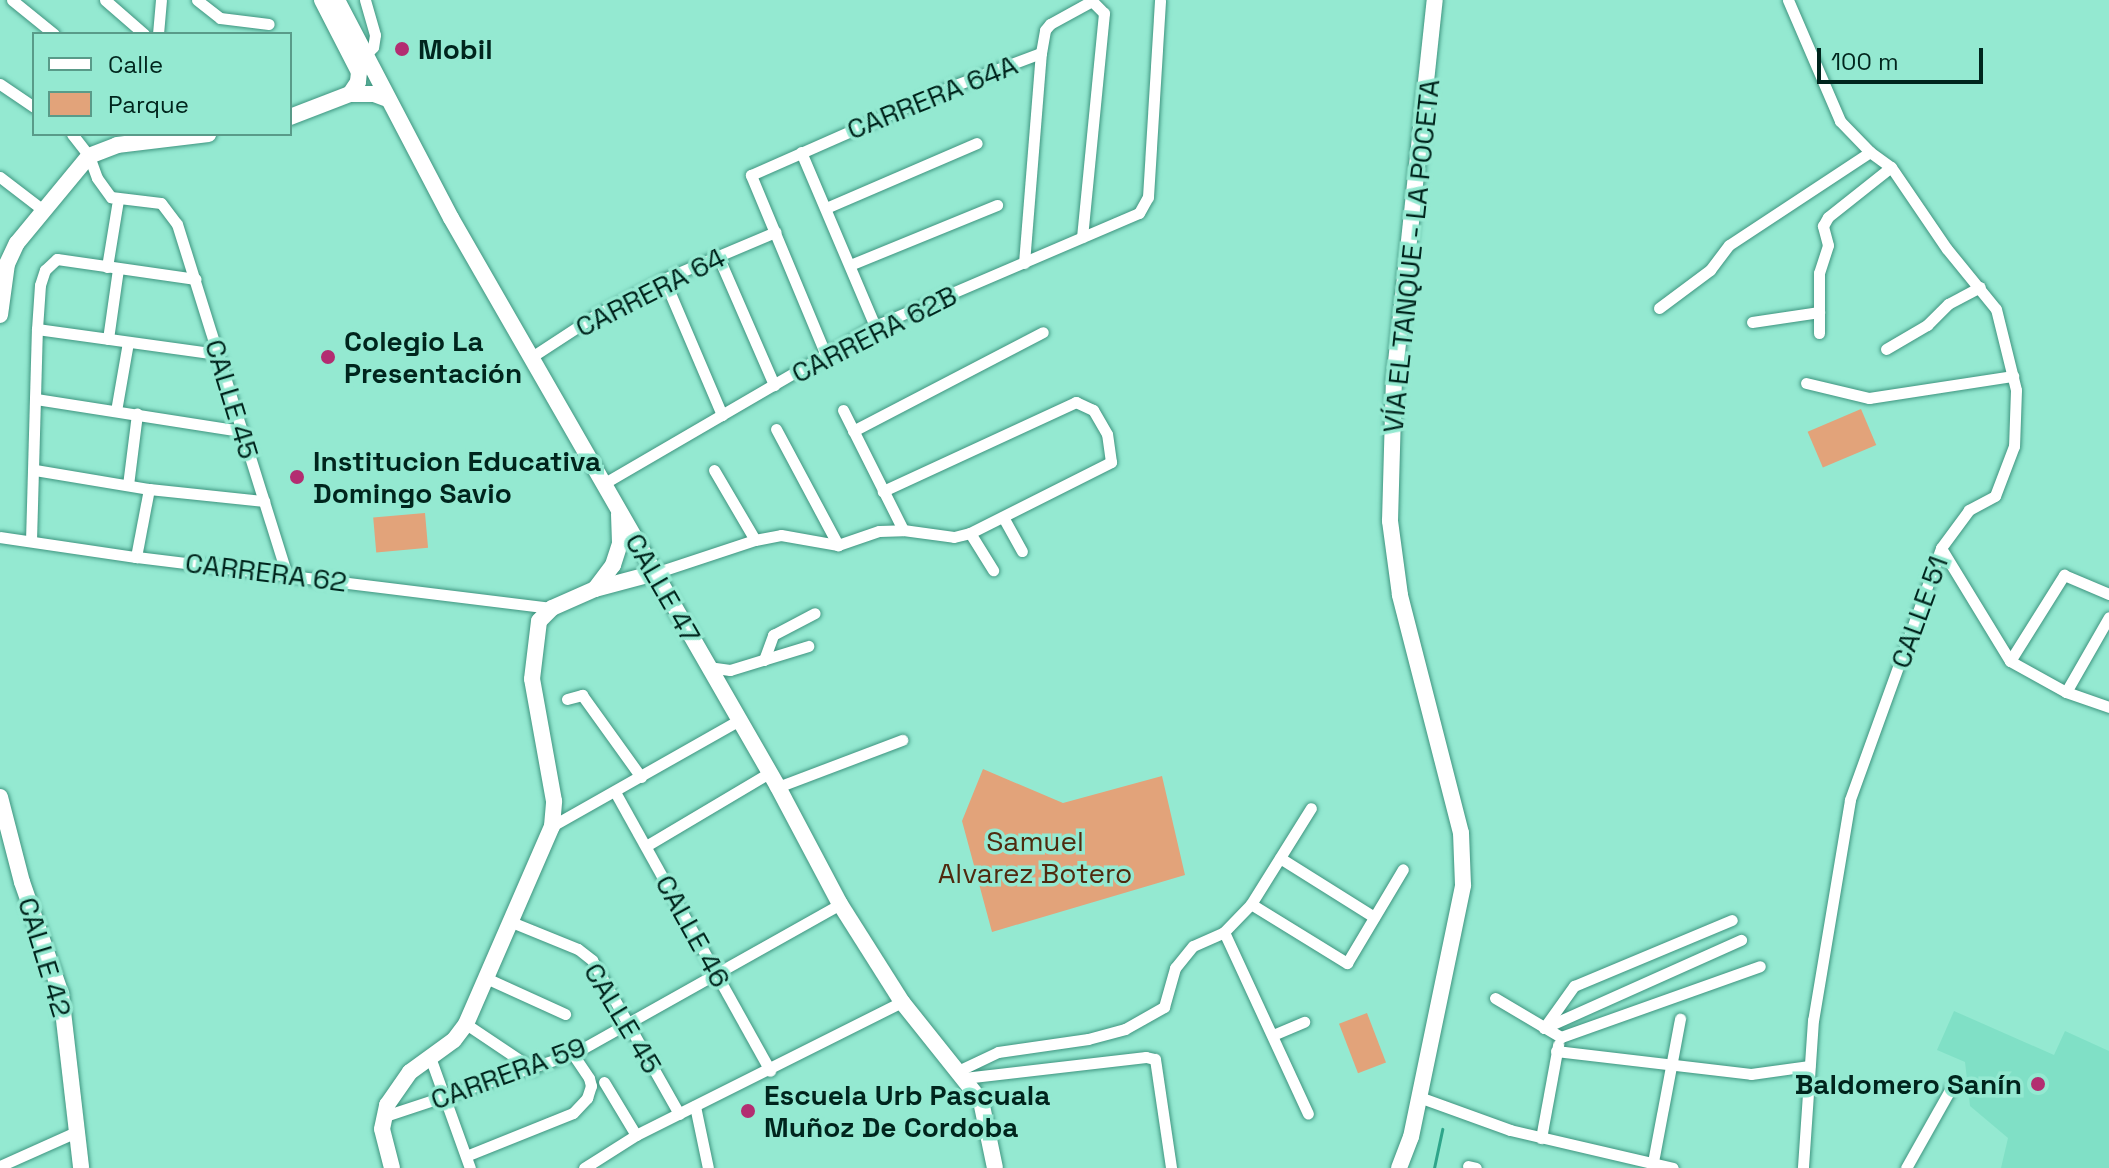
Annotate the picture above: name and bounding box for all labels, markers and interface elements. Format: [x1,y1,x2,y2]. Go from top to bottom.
legend [32,32,292,136]
place label: Mobil [418,32,493,66]
scale bar [1821,32,1987,82]
marker: Mobil [393,40,411,58]
text: 100 m [1831,46,1899,77]
street label: CARRERA 64A [842,47,1022,147]
text: Calle [108,49,163,80]
street label: VÍA EL TANQUE - LA POCETA [1376,75,1446,437]
text: Parque [108,89,189,120]
street label: CARRERA 64 [569,240,731,344]
street label: CARRERA 62B [786,278,962,390]
place label: Colegio La Presentación [344,324,522,390]
street label: CALLE 45 [198,335,266,463]
marker: Colegio La Presentación [319,348,337,366]
place label: Institucion Educativa Domingo Savio [313,444,601,510]
marker: Institucion Educativa Domingo Savio [288,468,306,486]
street label: CALLE 47 [618,527,708,649]
street label: CARRERA 62 [183,545,349,599]
street label: CALLE 51 [1883,551,1955,673]
park label: Samuel Alvarez Botero [938,824,1132,890]
street label: CALLE 46 [648,869,738,993]
street label: CALLE 42 [11,893,79,1021]
street label: CALLE 45 [577,957,669,1079]
street label: CARRERA 59 [426,1029,590,1117]
place label: Baldomero Sanín [1795,1067,2022,1101]
marker: Baldomero Sanín [2029,1075,2047,1093]
place label: Escuela Urb Pascuala Muñoz De Cordoba [764,1078,1050,1144]
marker: Escuela Urb Pascuala Muñoz De Cordoba [739,1102,757,1120]

